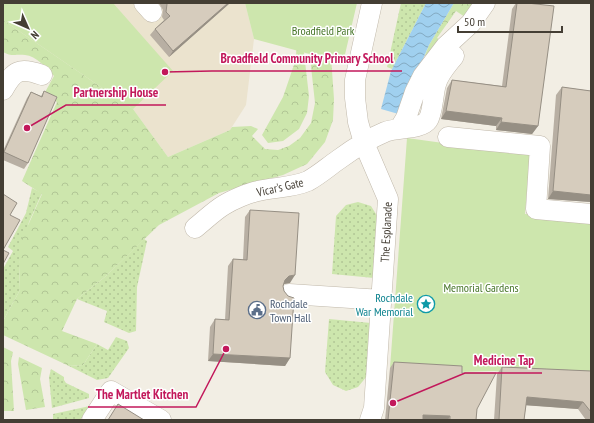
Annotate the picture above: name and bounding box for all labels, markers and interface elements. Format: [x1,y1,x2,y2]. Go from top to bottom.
north arrow [8,8,48,48]
scale bar [458,8,562,34]
text: 50 m [464,14,485,29]
park label: Broadfield Park [292,23,355,38]
text: N [28,28,42,42]
callout: Broadfield Community Primary School [212,46,402,71]
text: Broadfield Community Primary School [221,50,394,67]
callout: Partnership House [66,80,166,105]
text: Partnership House [74,84,159,101]
street label: Vicar's Gate [254,174,305,200]
street label: The Esplanade [377,201,395,263]
park label: Memorial Gardens [443,280,519,295]
place label: Rochdale War Memorial [356,290,413,319]
place icon: Rochdale War Memorial [416,294,436,314]
place label: Rochdale Town Hall [270,296,311,325]
public building icon: Rochdale Town Hall [247,300,267,320]
callout: Medicine Tap [465,348,542,373]
text: Medicine Tap [474,352,534,369]
callout: The Martlet Kitchen [88,382,196,407]
text: The Martlet Kitchen [96,386,188,403]

